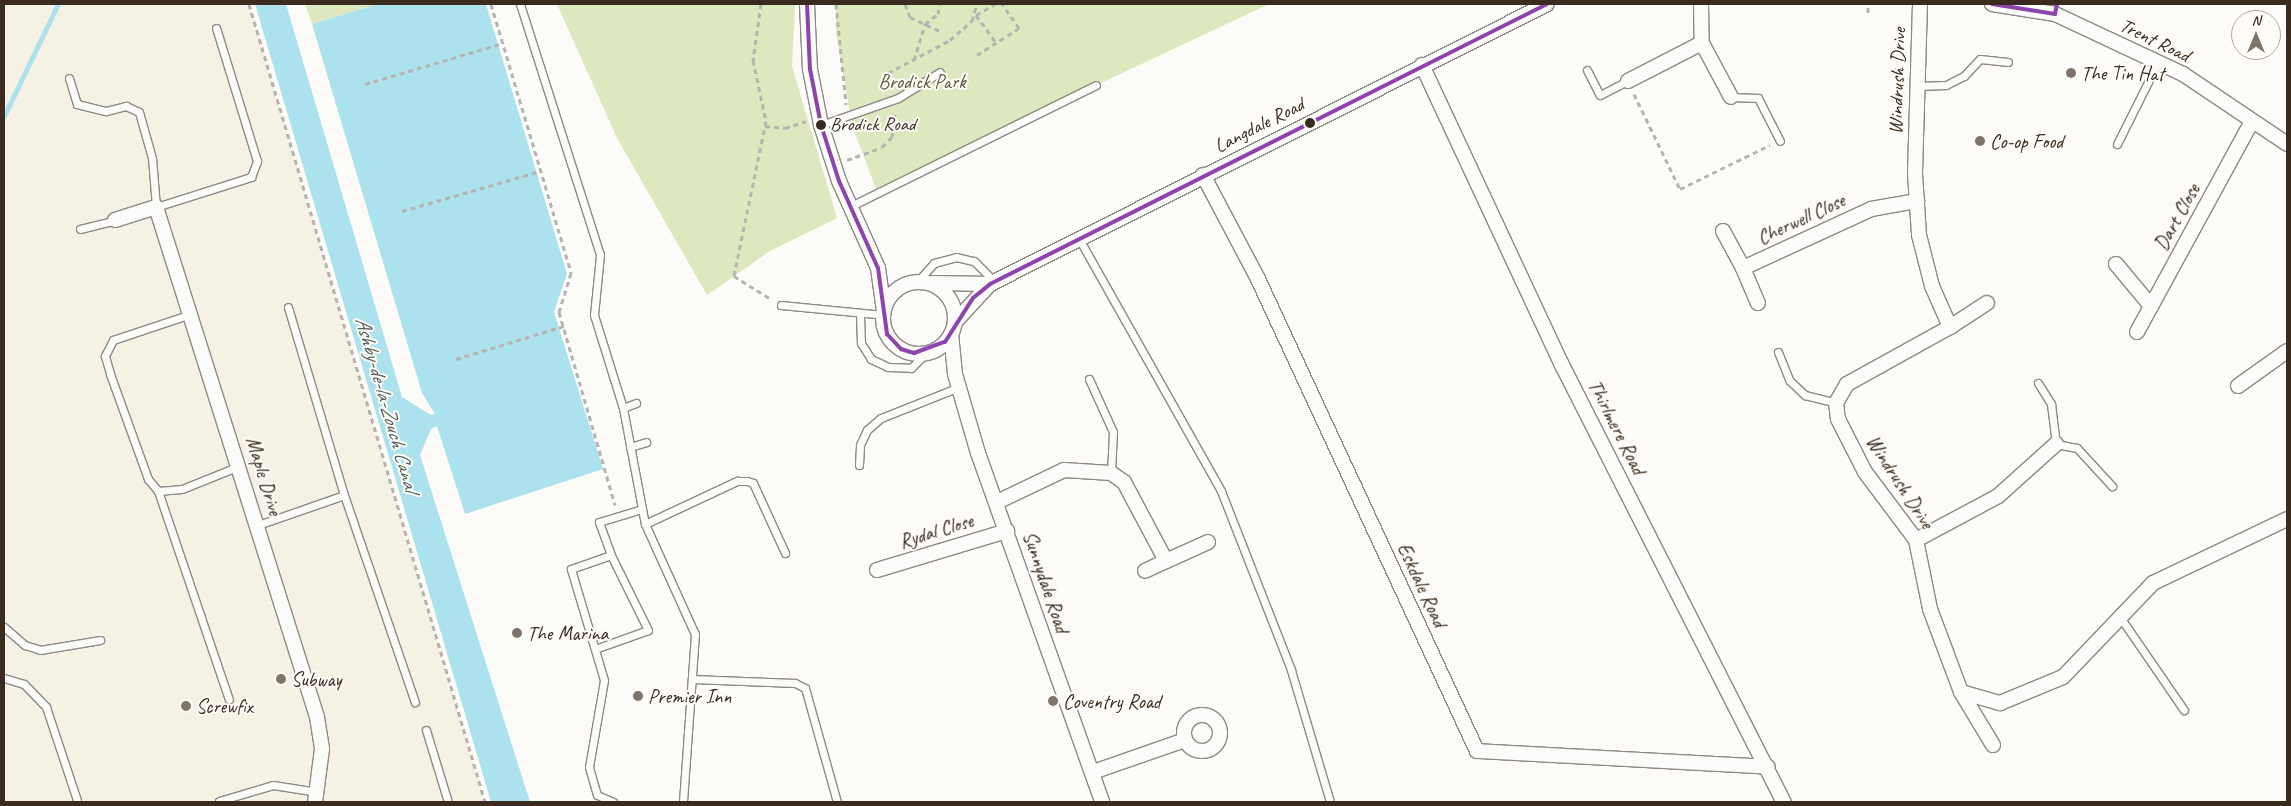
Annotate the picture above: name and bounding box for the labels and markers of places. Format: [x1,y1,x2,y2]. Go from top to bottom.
place label: The Tin Hat [2081,61,2165,85]
marker: The Tin Hat [2065,67,2077,79]
place label: Brodick Road [830,114,915,136]
unlabelled marker [1305,118,1315,128]
marker: Brodick Road [816,120,826,130]
place label: Co-op Food [1990,129,2063,153]
marker: Co-op Food [1974,135,1986,147]
place label: The Marina [527,621,608,645]
marker: The Marina [511,627,523,639]
place label: Subway [291,667,341,691]
marker: Subway [275,673,287,685]
place label: Premier Inn [648,684,731,708]
place label: Coventry Road [1063,689,1161,713]
marker: Premier Inn [632,690,644,702]
place label: Screwfix [196,694,252,718]
marker: Coventry Road [1047,695,1059,707]
marker: Screwfix [180,700,192,712]

